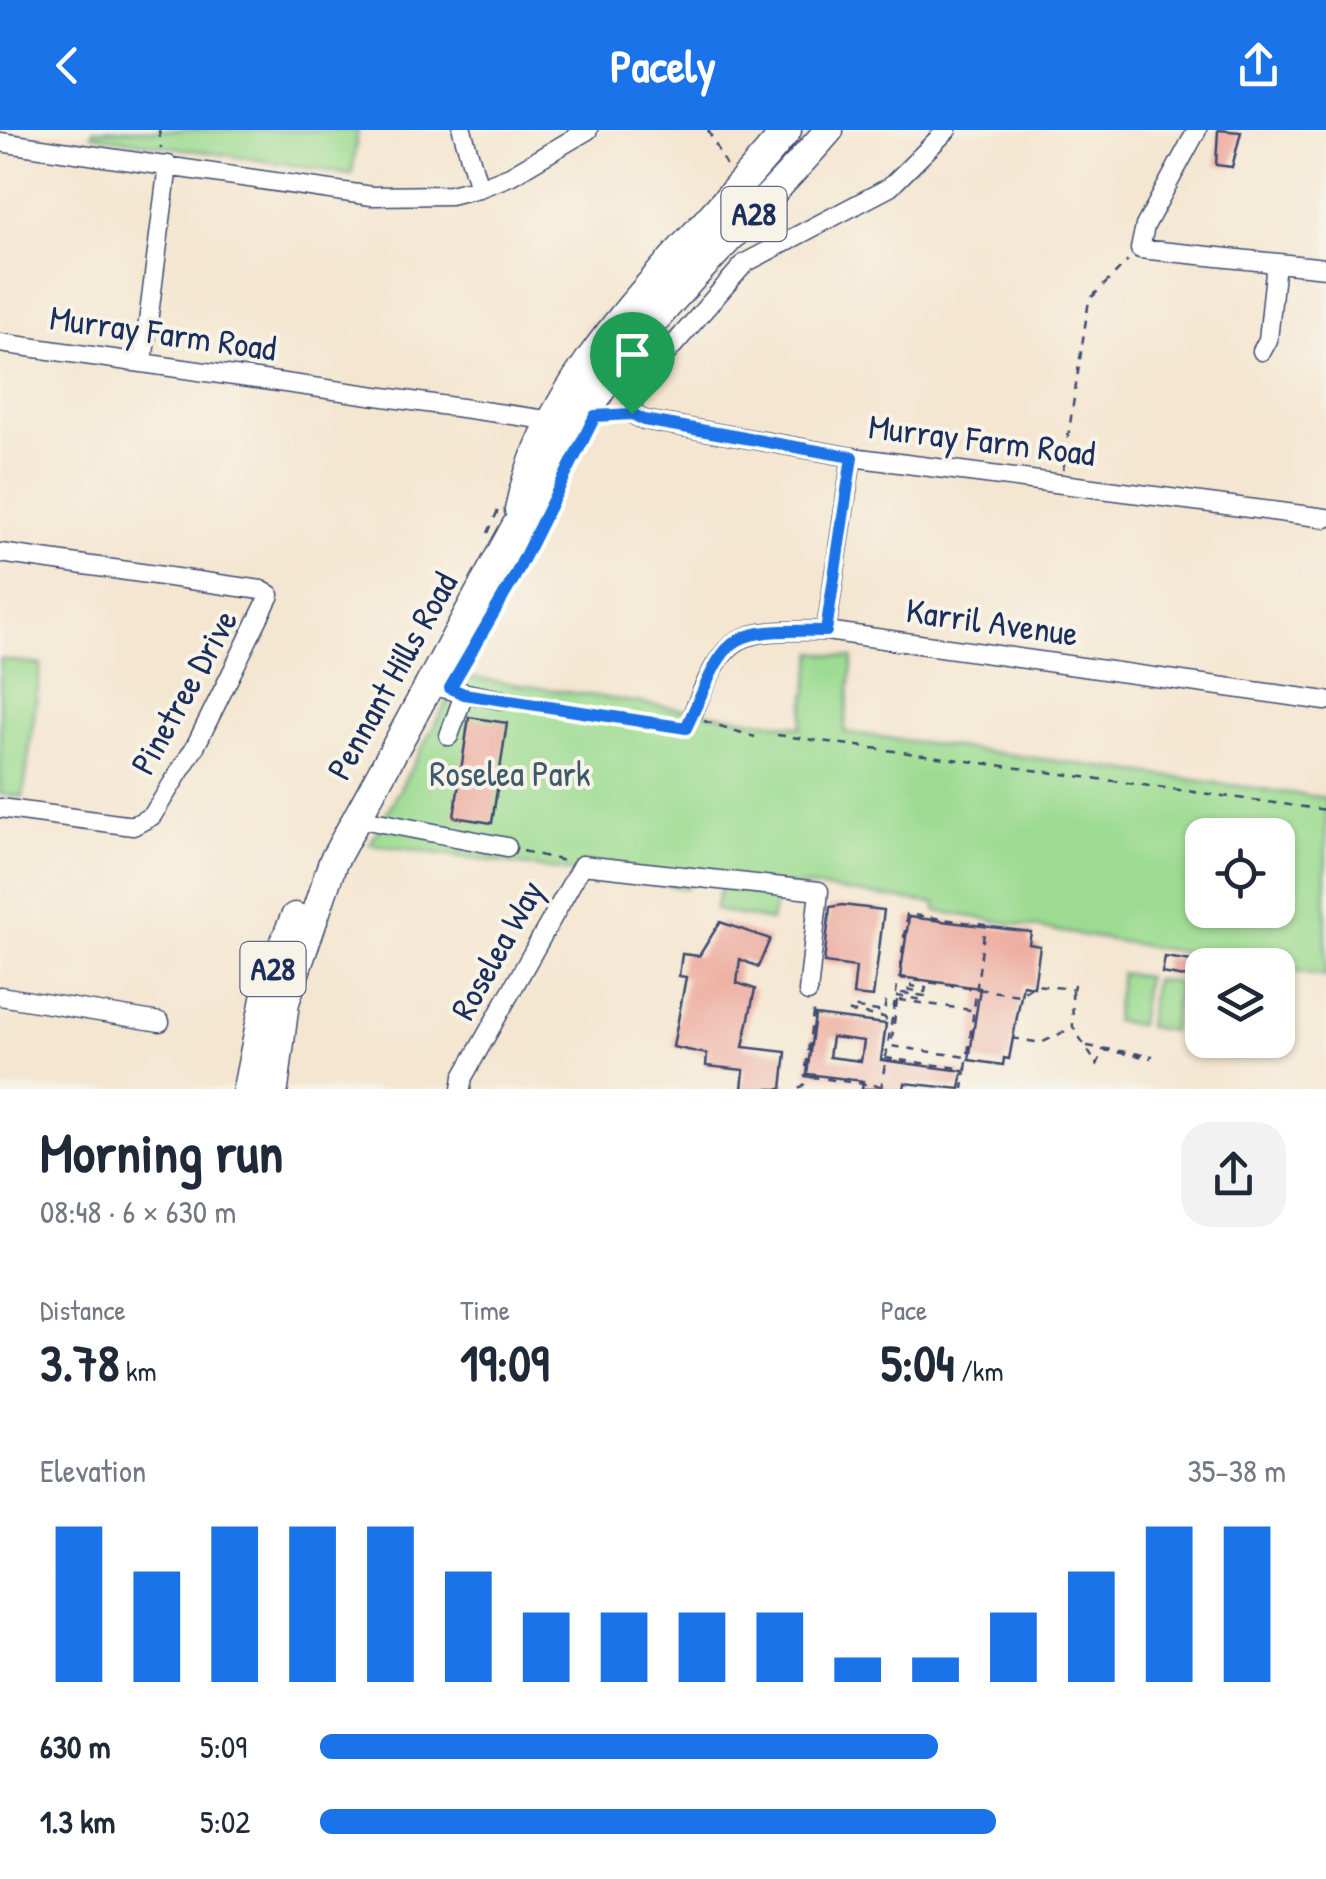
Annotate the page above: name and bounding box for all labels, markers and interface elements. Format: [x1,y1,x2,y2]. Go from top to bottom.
text: Pacely [610,35,716,96]
icon: back [40,38,95,93]
icon: share [1231,38,1286,93]
road number: A28 [722,187,786,241]
street label: Murray Farm Road [47,293,279,372]
pin [590,312,675,415]
icon: arrive [605,327,660,382]
street label: Murray Farm Road [866,402,1098,477]
street label: Pennant Hills Road [315,564,468,788]
street label: Karril Avenue [903,586,1081,657]
street label: Pinetree Drive [119,601,248,783]
park label: Roselea Park [430,750,590,797]
map controls [1185,818,1295,1058]
button: locate [1185,818,1295,928]
street label: Roselea Way [439,872,554,1028]
road number: A28 [240,942,306,996]
button: layers [1185,948,1295,1058]
text: Morning run [40,1115,283,1189]
button: share [1181,1122,1286,1227]
text: 08:48 · 6 × 630 m [40,1190,236,1233]
text: Distance [40,1291,126,1329]
text: Time [460,1291,510,1329]
text: Pace [881,1291,927,1329]
text: 3.78 [40,1329,120,1397]
text: 19:09 [460,1329,549,1397]
text: 5:04 [881,1329,955,1397]
text: km [120,1352,157,1390]
text: /km [955,1352,1004,1390]
text: Elevation [40,1449,146,1492]
text: 35–38 m [1187,1449,1286,1492]
text: 630 m [40,1725,111,1768]
text: 5:09 [200,1725,247,1768]
text: 1.3 km [40,1800,115,1843]
text: 5:02 [200,1800,250,1843]

